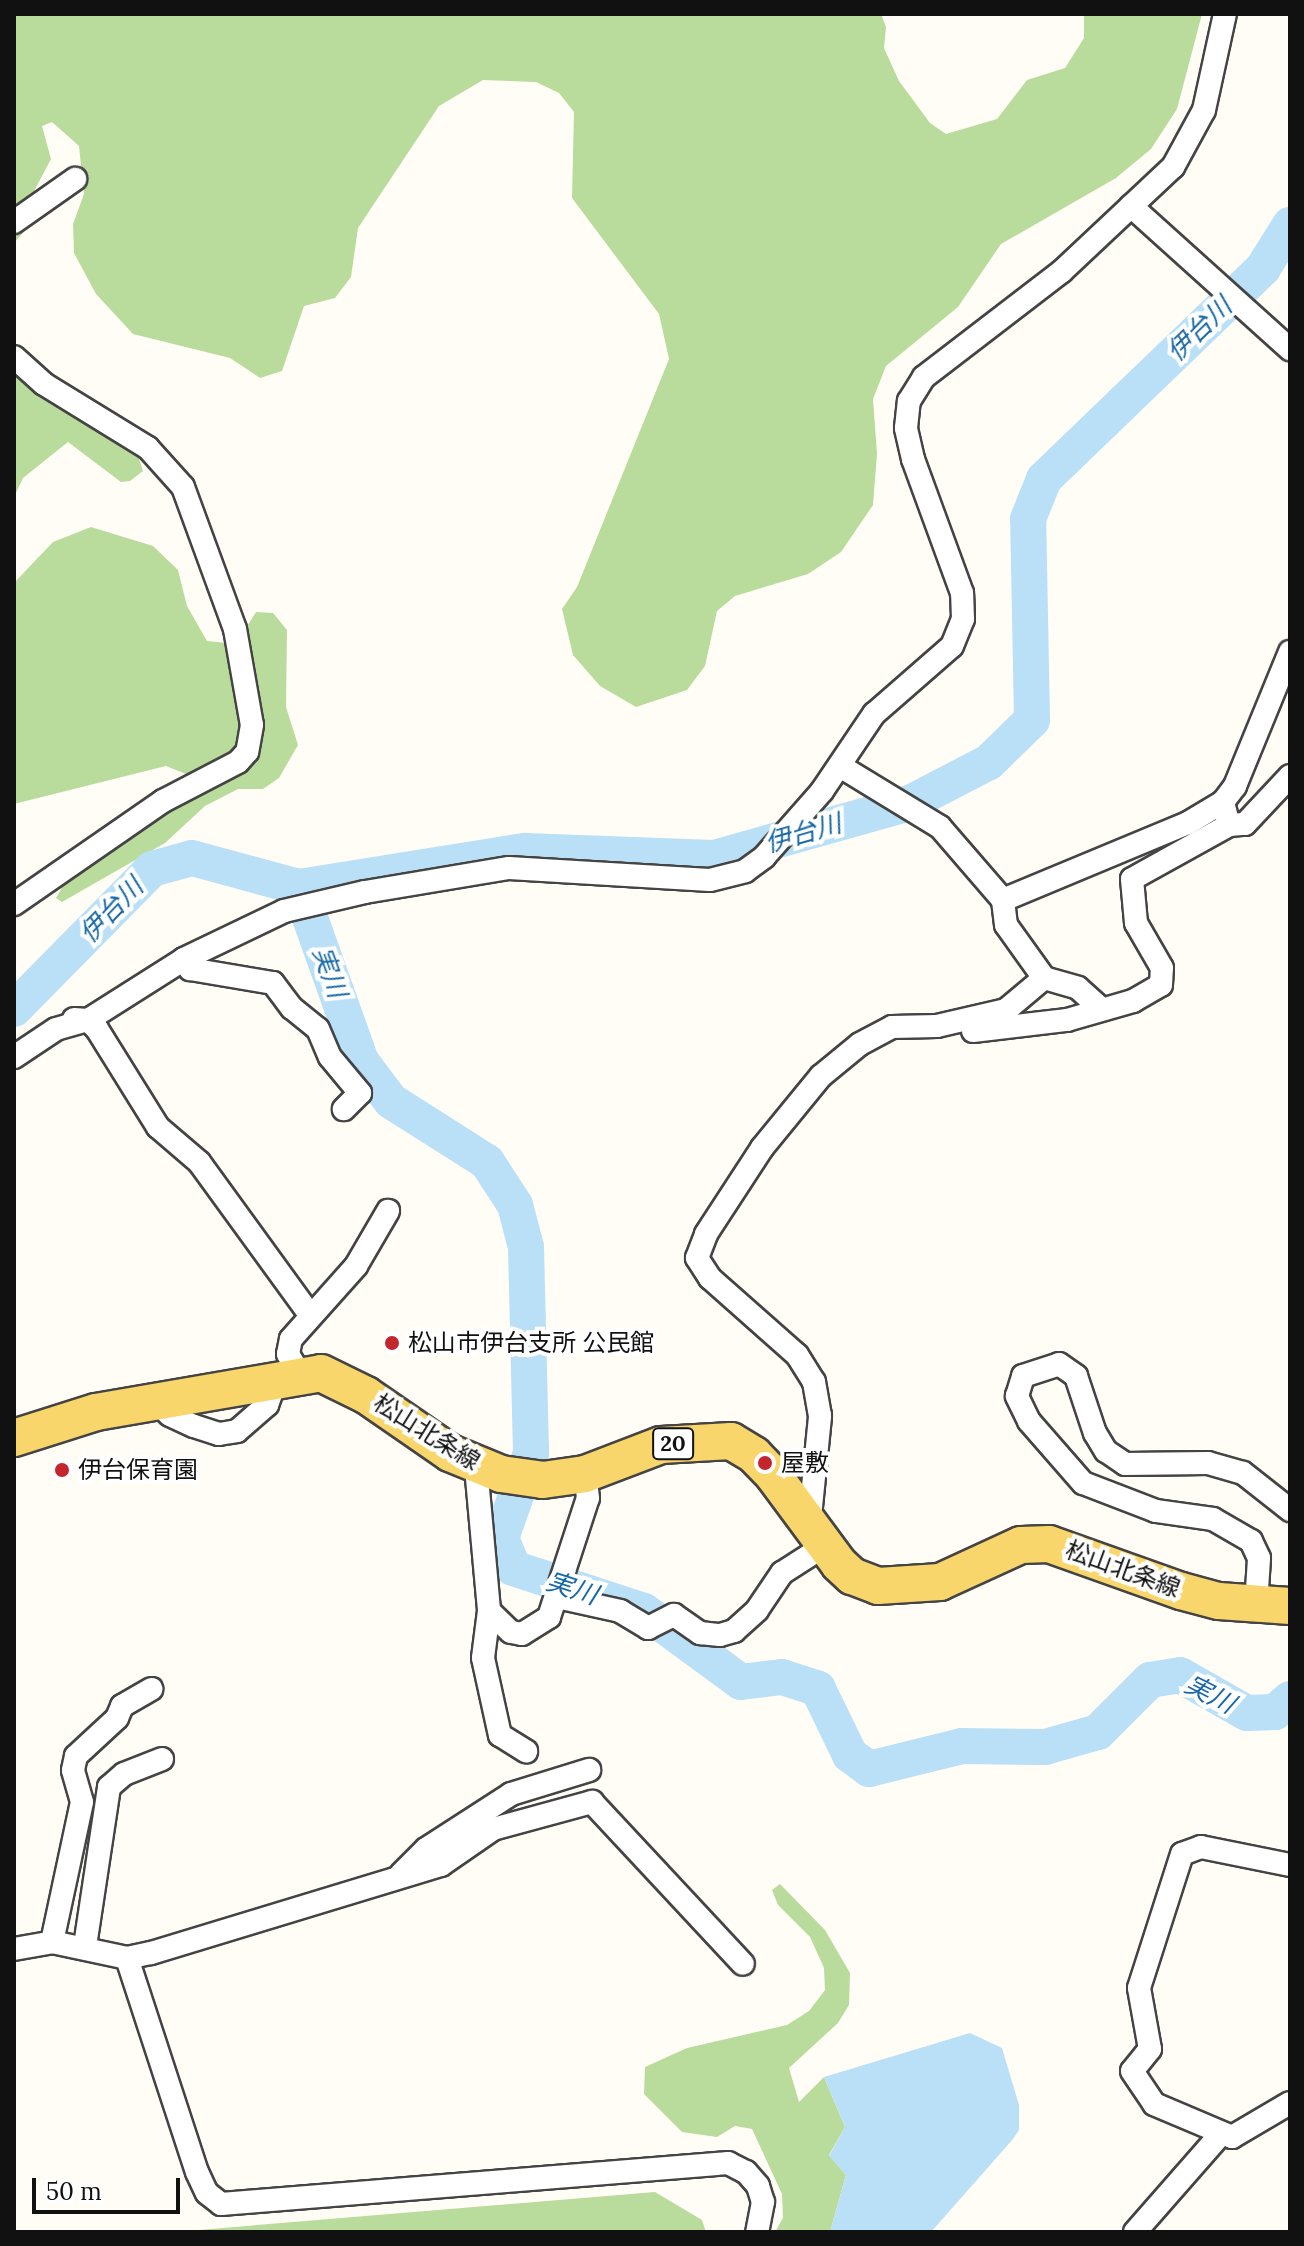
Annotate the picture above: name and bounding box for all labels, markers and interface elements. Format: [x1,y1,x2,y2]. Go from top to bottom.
water label: 伊台川 [1160,291,1238,367]
water label: 伊台川 [761,807,845,859]
water label: 伊台川 [73,871,149,949]
water label: 実川 [306,942,354,1002]
place label: 松山市伊台支所 公民館 [408,1329,654,1357]
marker: 松山市伊台支所 公民館 [383,1334,401,1352]
street label: 松山北条線 [368,1388,486,1476]
road number: 20 [651,1426,695,1462]
place label: 屋敷 [781,1449,829,1477]
marker: 屋敷 [756,1454,774,1472]
place label: 伊台保育園 [78,1456,198,1484]
marker: 伊台保育園 [53,1461,71,1479]
street label: 松山北条線 [1062,1535,1184,1603]
water label: 実川 [542,1565,602,1611]
water label: 実川 [1180,1668,1240,1720]
scale bar [36,2162,184,2212]
text: 50 m [46,2176,102,2207]

